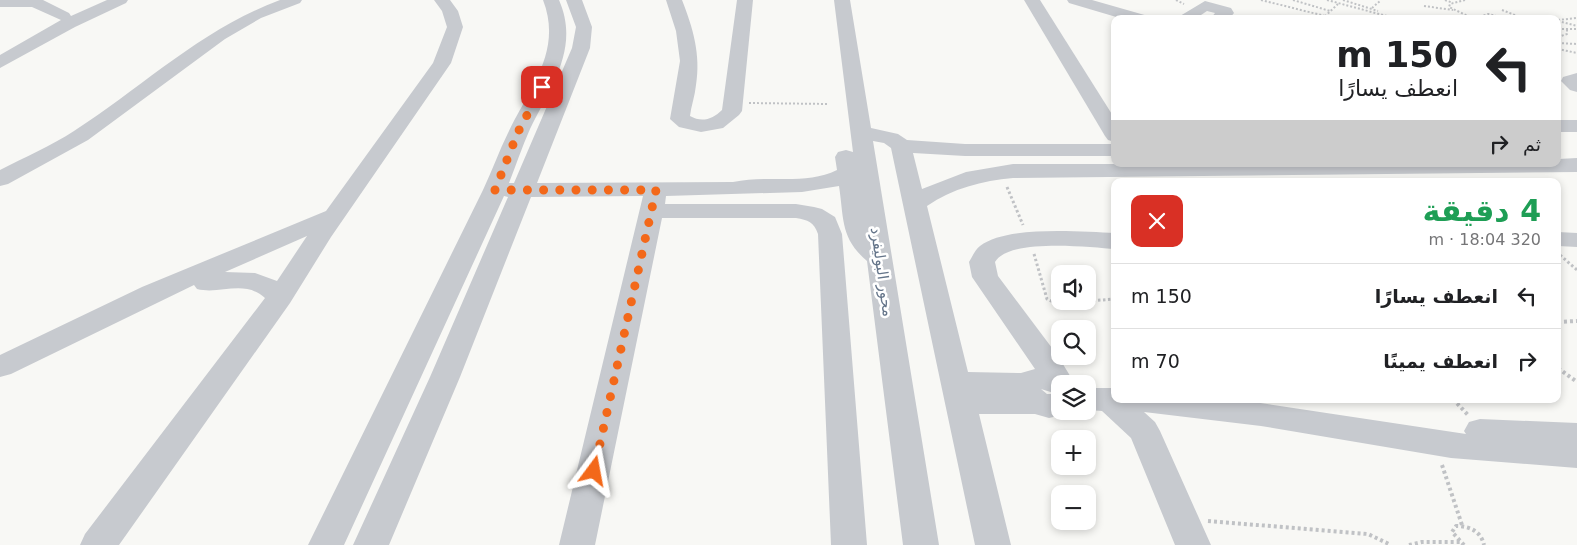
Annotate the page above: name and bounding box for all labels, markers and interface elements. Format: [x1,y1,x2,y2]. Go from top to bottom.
text: 150 m [1336,35,1458,75]
icon: left [1476,35,1541,100]
pin [521,66,563,108]
icon: arrive [528,73,556,101]
text: انعطف يسارًا [1338,76,1458,101]
icon: right [1485,130,1513,158]
text: ثم [1523,133,1541,155]
text: 4 دقيقة [1423,193,1541,228]
button: close [1131,195,1183,247]
street label: محور البوليفرد [867,226,897,318]
text: 320 m · 18:04 [1428,230,1541,249]
map controls [1051,265,1096,530]
button: sound [1051,265,1096,310]
icon: left [1513,282,1541,310]
text: 150 m [1131,285,1192,307]
text: انعطف يسارًا [1375,285,1498,307]
button: search [1051,320,1096,365]
icon: right [1513,347,1541,375]
text: 70 m [1131,350,1180,372]
text: انعطف يمينًا [1383,350,1498,372]
button: layers [1051,375,1096,420]
button: + [1051,430,1096,475]
position arrow [567,444,619,496]
button: − [1051,485,1096,530]

